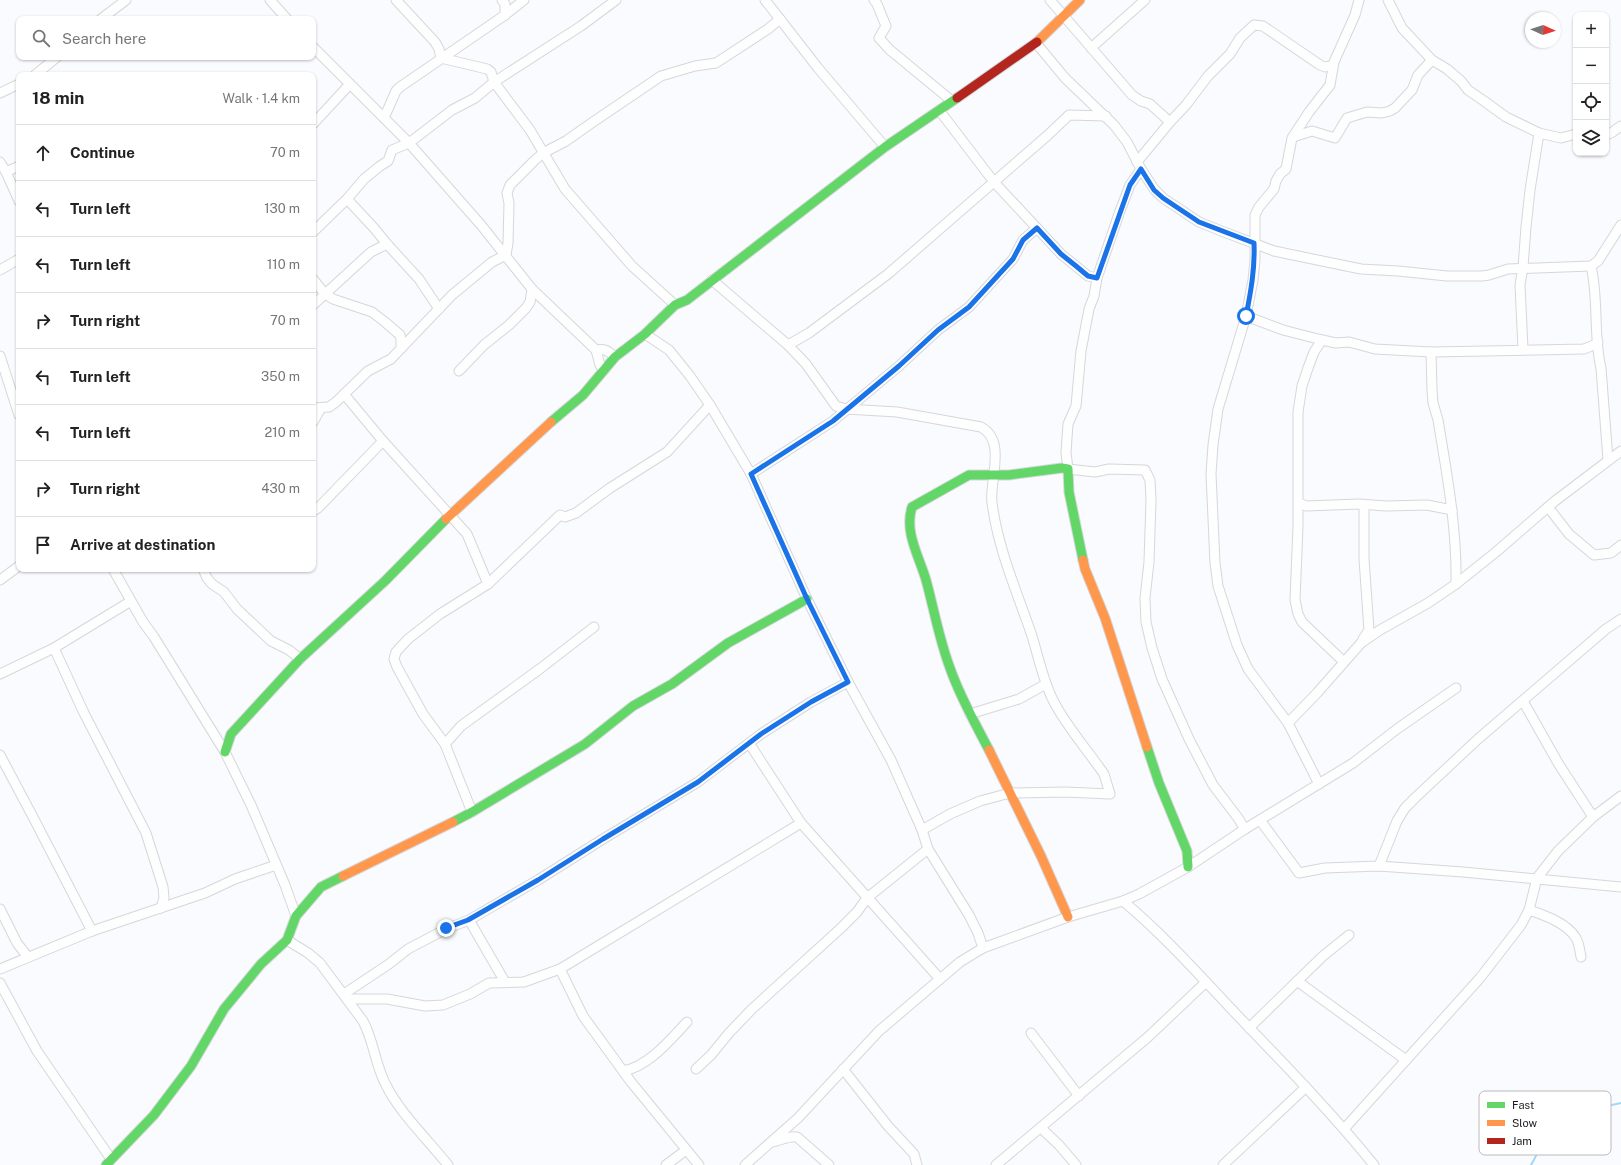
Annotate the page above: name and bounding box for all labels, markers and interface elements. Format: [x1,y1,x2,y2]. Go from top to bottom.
north arrow [1525,12,1561,48]
map controls [1573,12,1609,156]
button: + [1573,12,1609,48]
search box [16,16,316,60]
icon: search [30,27,52,49]
text: Search here [62,30,146,47]
button: − [1573,48,1609,84]
button: locate [1573,84,1609,120]
text: 18 min [32,88,84,108]
text: Walk · 1.4 km [223,91,300,106]
button: layers [1573,120,1609,156]
icon: ahead [32,142,54,164]
text: Continue [70,144,135,161]
text: 70 m [270,145,300,160]
icon: left [32,198,54,220]
text: Turn left [70,200,131,217]
text: 130 m [264,201,300,216]
icon: left [32,254,54,276]
text: Turn left [70,256,131,273]
text: 110 m [267,257,300,272]
route start [1237,307,1255,325]
icon: right [32,310,54,332]
text: Turn right [70,312,140,329]
text: 70 m [270,313,300,328]
icon: left [32,366,54,388]
text: Turn left [70,368,131,385]
text: 350 m [261,369,300,384]
icon: left [32,422,54,444]
text: Turn left [70,424,131,441]
text: 210 m [265,425,300,440]
icon: right [32,478,54,500]
text: Turn right [70,480,140,497]
text: 430 m [261,481,300,496]
icon: arrive [32,534,54,556]
text: Arrive at destination [70,536,215,553]
route end [437,919,455,937]
legend [1479,1091,1611,1155]
text: Fast [1512,1099,1534,1111]
text: Slow [1512,1117,1538,1129]
text: Jam [1512,1135,1532,1147]

